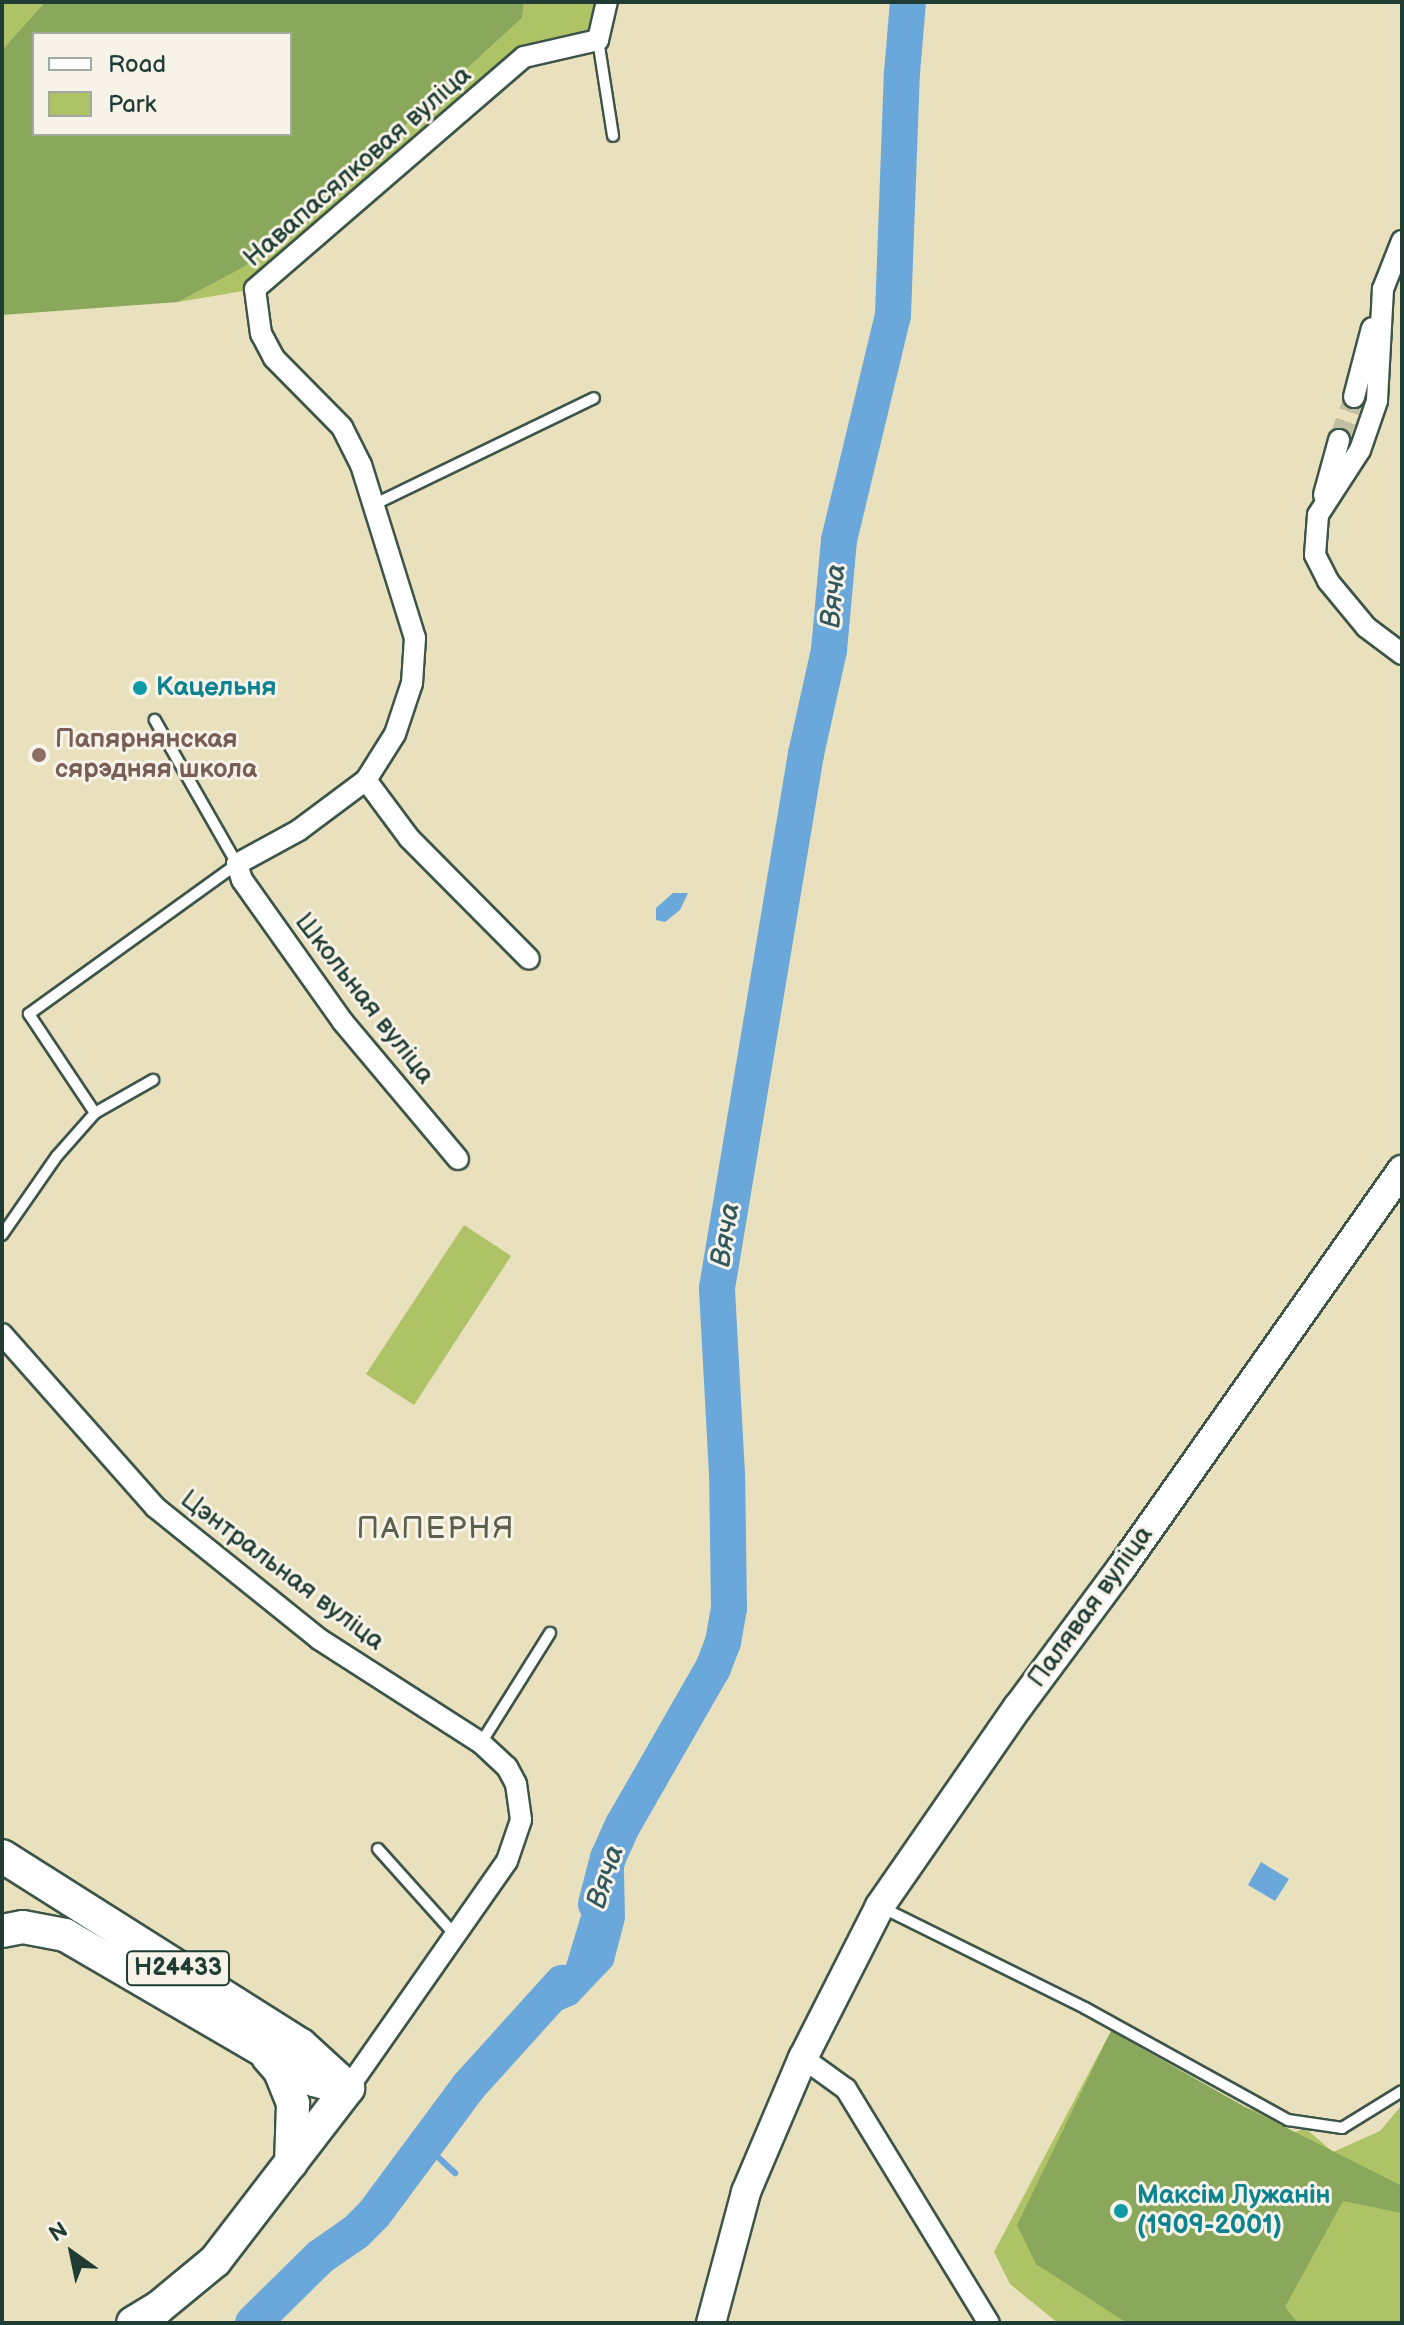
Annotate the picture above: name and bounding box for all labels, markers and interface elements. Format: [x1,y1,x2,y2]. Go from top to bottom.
legend [32,32,292,136]
text: Road [108,50,166,79]
street label: Навапасялковая вуліца [238,60,478,274]
text: Park [108,90,156,119]
water label: Вяча [814,562,854,630]
place label: Кацельня [156,672,276,704]
marker: Кацельня [131,679,149,697]
place label: Папярнянская сярэдняя школа [55,724,257,786]
marker: Папярнянская сярэдняя школа [30,746,48,764]
street label: Школьная вуліца [288,907,440,1091]
water label: Вяча [704,1201,748,1269]
street label: Цэнтральная вуліца [174,1484,390,1658]
district label: ПАПЕРНЯ [357,1511,515,1547]
street label: Палявая вуліца [1022,1520,1160,1694]
water label: Вяча [580,1841,632,1913]
road number: Н24433 [126,1948,230,1988]
place label: Максiм Лужанiн (1909-2001) [1137,2180,1330,2242]
marker: Максiм Лужанiн (1909-2001) [1112,2202,1130,2220]
north arrow [32,2213,112,2293]
text: N [44,2217,73,2248]

